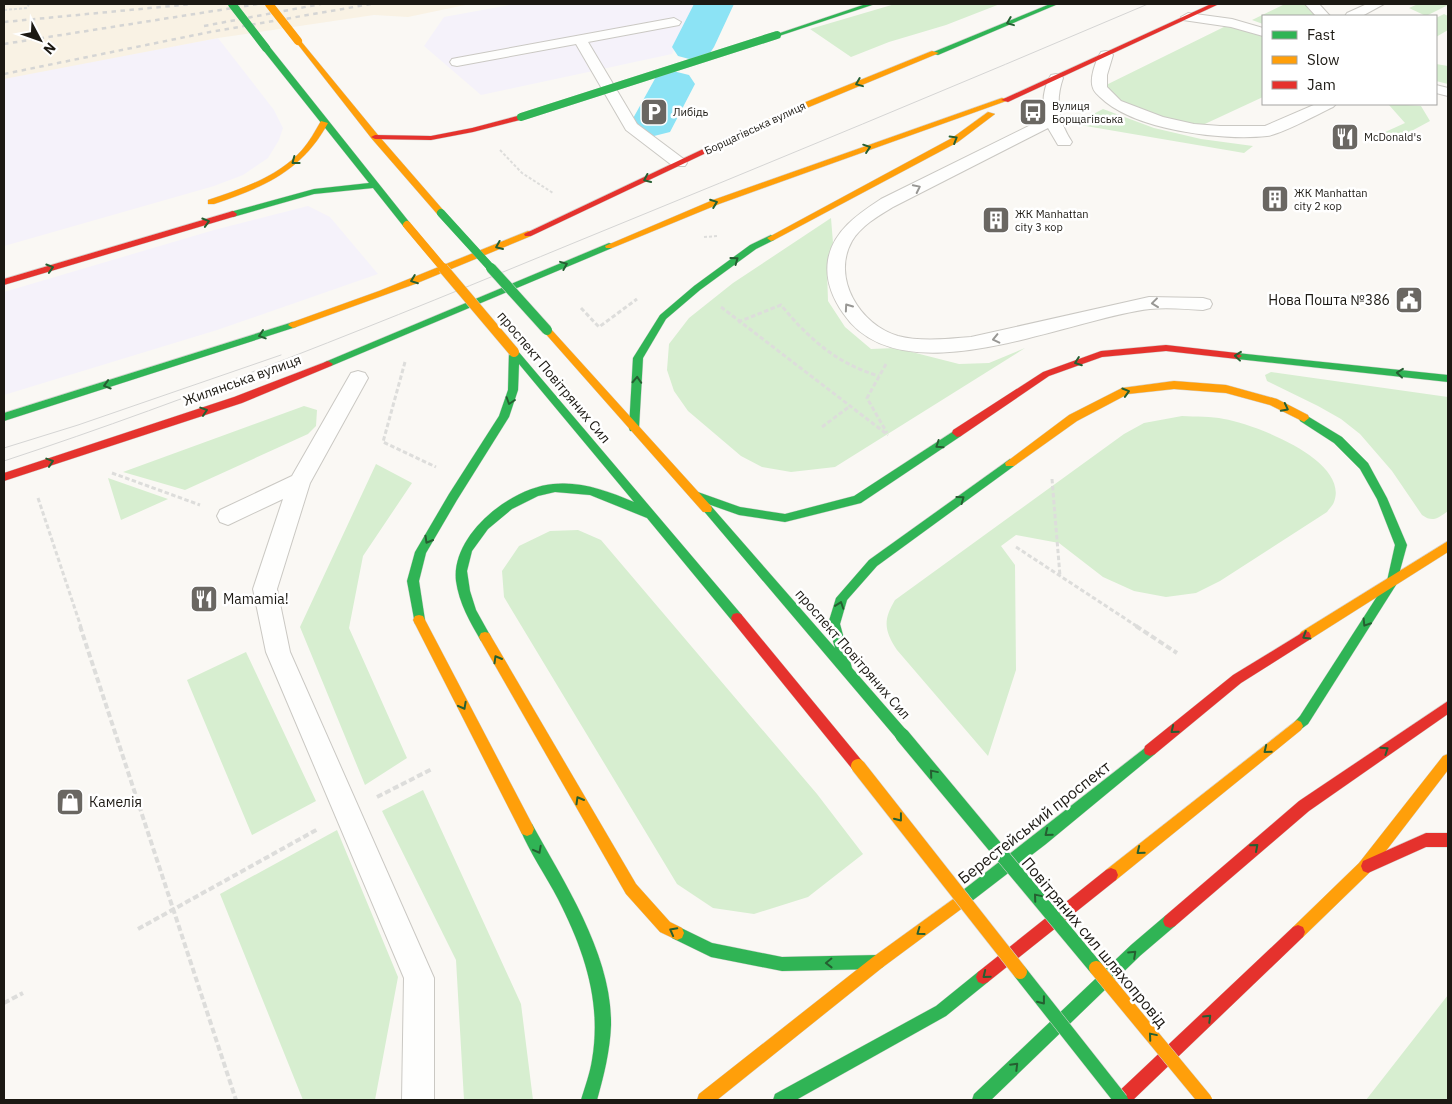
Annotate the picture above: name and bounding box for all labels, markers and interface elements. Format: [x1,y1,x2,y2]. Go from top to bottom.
north arrow [15,15,65,65]
legend [1262,15,1437,105]
one-way arrow [1006,16,1014,26]
text: Fast [1307,25,1335,44]
text: N [40,39,60,58]
text: Slow [1307,50,1340,69]
text: Jam [1307,75,1336,94]
one-way arrow [855,77,864,87]
parking icon: Либідь [639,97,669,127]
bus stop icon: Вулиця Борщагівська [1018,97,1048,127]
street label: Борщагівська вулиця [702,98,808,158]
place label: Вулиця Борщагівська [1052,99,1123,126]
place label: Либідь [673,105,709,119]
restaurant icon: McDonald's [1330,122,1360,152]
place label: McDonald's [1364,130,1422,144]
one-way arrow [949,136,958,146]
one-way arrow [862,144,871,154]
one-way arrow [291,155,301,164]
one-way arrow [643,172,652,183]
one-way arrow [911,184,920,194]
building icon: ЖК Manhattan city 2 кор [1260,184,1290,214]
place label: ЖК Manhattan city 2 кор [1294,186,1368,213]
one-way arrow [709,199,718,209]
building icon: ЖК Manhattan city 3 кор [981,205,1011,235]
place label: ЖК Manhattan city 3 кор [1015,207,1089,234]
one-way arrow [202,217,210,227]
one-way arrow [495,239,504,250]
one-way arrow [730,257,739,266]
one-way arrow [559,260,567,270]
one-way arrow [46,263,54,273]
one-way arrow [411,274,419,284]
public building icon: Нова Пошта №386 [1394,285,1424,315]
place label: Нова Пошта №386 [1268,291,1390,309]
one-way arrow [1150,297,1158,308]
one-way arrow [845,303,854,313]
street label: проспект Повітряних Сил [493,307,615,447]
one-way arrow [258,329,266,339]
one-way arrow [992,333,1001,344]
street label: Жилянська вулиця [180,350,304,410]
one-way arrow [1234,351,1242,362]
one-way arrow [1074,356,1083,366]
one-way arrow [1395,368,1403,379]
one-way arrow [631,375,642,383]
one-way arrow [103,380,112,390]
one-way arrow [1122,388,1130,398]
one-way arrow [505,396,515,404]
one-way arrow [1279,402,1288,412]
one-way arrow [200,406,208,416]
one-way arrow [935,439,945,448]
one-way arrow [45,458,54,468]
one-way arrow [955,496,965,505]
one-way arrow [424,535,434,544]
restaurant icon: Mamamia! [189,584,219,614]
street label: проспект Повітряних Сил [791,585,915,723]
place label: Mamamia! [223,590,289,608]
one-way arrow [835,601,845,609]
one-way arrow [1362,617,1372,626]
one-way arrow [1303,629,1312,639]
one-way arrow [494,656,504,665]
one-way arrow [457,701,467,710]
one-way arrow [1171,725,1180,734]
one-way arrow [1264,744,1273,752]
one-way arrow [1380,747,1389,756]
street label: Берестейський проспект [954,756,1115,888]
one-way arrow [929,769,938,778]
shop icon: Камелія [55,787,85,817]
place label: Камелія [89,793,142,811]
one-way arrow [575,796,585,805]
one-way arrow [893,812,901,821]
one-way arrow [1045,828,1054,837]
one-way arrow [1250,844,1259,853]
one-way arrow [532,845,542,854]
one-way arrow [1137,846,1146,854]
street label: Повітряних сил шляхопровід [1018,853,1173,1032]
one-way arrow [1033,894,1042,903]
one-way arrow [916,926,926,935]
one-way arrow [669,927,678,937]
one-way arrow [1127,951,1136,960]
one-way arrow [825,958,832,968]
one-way arrow [983,969,992,977]
one-way arrow [1037,995,1045,1004]
one-way arrow [1202,1015,1211,1024]
one-way arrow [1149,1033,1157,1042]
one-way arrow [1009,1062,1018,1071]

